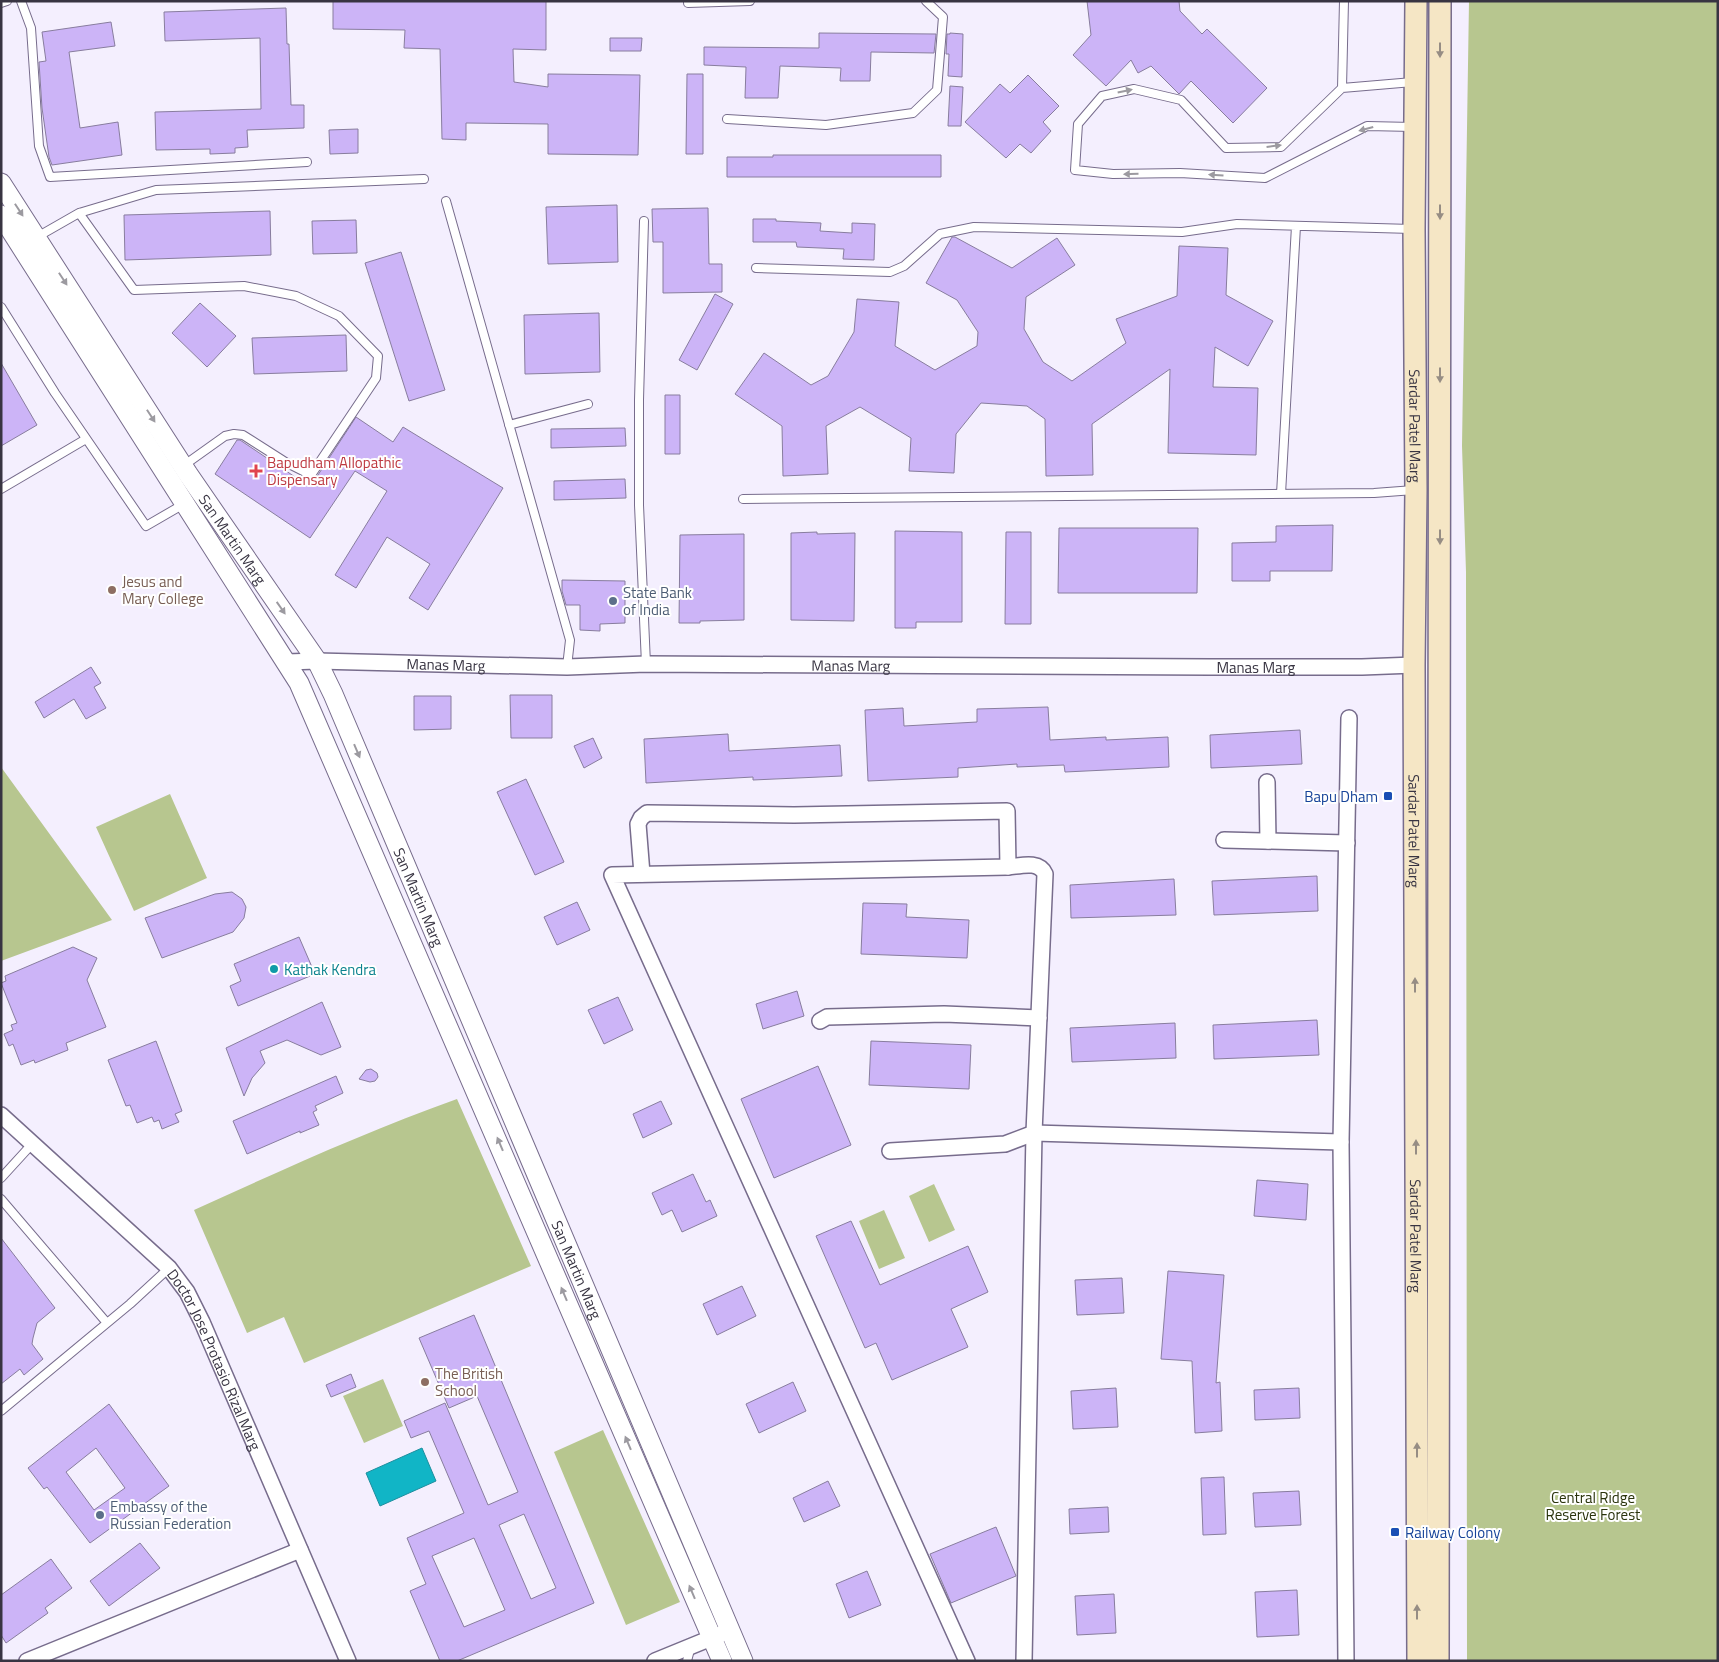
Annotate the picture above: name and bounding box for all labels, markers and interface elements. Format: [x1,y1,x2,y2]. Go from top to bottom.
one-way arrow [1436,42,1444,58]
one-way arrow [1117,87,1132,95]
one-way arrow [1359,125,1374,133]
one-way arrow [1267,142,1283,150]
one-way arrow [1123,170,1139,178]
one-way arrow [1208,171,1224,179]
one-way arrow [14,204,24,217]
one-way arrow [1436,205,1444,221]
one-way arrow [58,272,68,286]
one-way arrow [1436,367,1444,383]
street label: Sardar Patel Marg [1404,369,1427,483]
one-way arrow [146,409,156,422]
place label: Bapudham Allopathic Dispensary [267,451,401,491]
marker: Bapudham Allopathic Dispensary [249,464,263,478]
street label: San Martin Marg [194,489,272,589]
one-way arrow [1436,530,1444,546]
place label: Jesus and Mary College [122,570,204,610]
place label: State Bank of India [623,581,692,621]
marker: Jesus and Mary College [106,584,118,596]
marker: State Bank of India [607,595,619,607]
one-way arrow [276,601,286,615]
street label: Manas Marg [406,652,486,677]
street label: Manas Marg [811,653,891,677]
street label: Manas Marg [1216,656,1296,679]
one-way arrow [353,744,361,758]
street label: Sardar Patel Marg [1403,774,1426,888]
place label: Bapu Dham [1304,785,1378,808]
marker: Bapu Dham [1382,790,1394,802]
street label: San Martin Marg [388,844,450,950]
place label: Kathak Kendra [284,958,376,981]
marker: Kathak Kendra [268,963,280,975]
one-way arrow [1411,976,1419,992]
one-way arrow [495,1137,503,1152]
one-way arrow [1412,1139,1420,1155]
street label: Sardar Patel Marg [1405,1179,1428,1293]
street label: San Martin Marg [546,1217,608,1323]
street label: Doctor Jose Protasio Rizal Marg [162,1264,267,1454]
one-way arrow [559,1287,567,1301]
place label: The British School [435,1362,503,1402]
marker: The British School [419,1376,431,1388]
one-way arrow [624,1436,632,1450]
one-way arrow [1413,1441,1421,1457]
park label: Central Ridge Reserve Forest [1546,1486,1641,1526]
place label: Embassy of the Russian Federation [110,1495,231,1535]
marker: Embassy of the Russian Federation [94,1509,106,1521]
place label: Railway Colony [1405,1521,1500,1544]
marker: Railway Colony [1389,1526,1401,1538]
one-way arrow [688,1585,696,1599]
one-way arrow [1413,1604,1421,1620]

